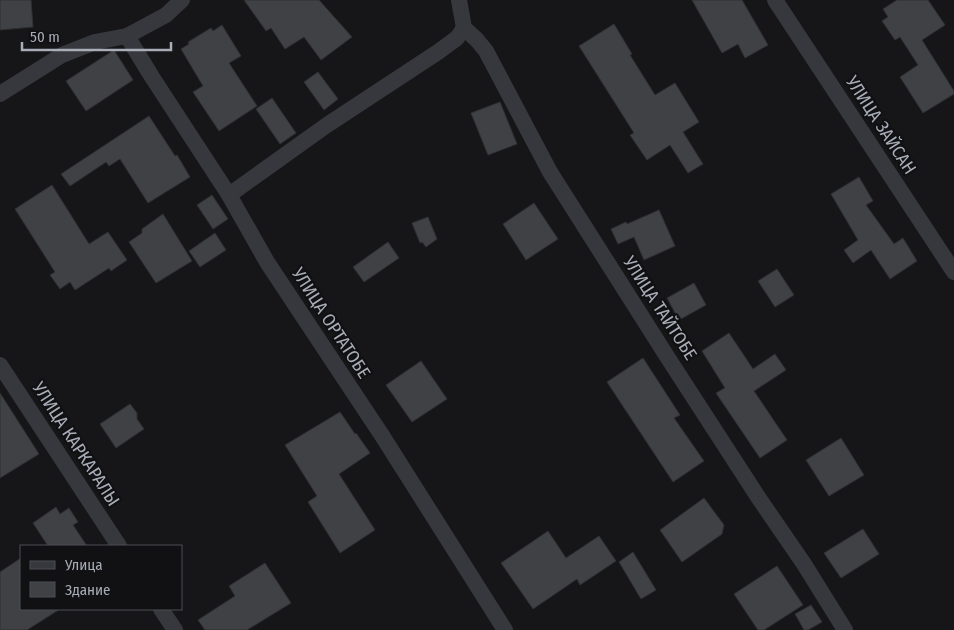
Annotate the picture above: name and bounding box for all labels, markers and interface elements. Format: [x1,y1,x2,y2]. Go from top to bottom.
scale bar [22,20,171,52]
text: 50 m [30,28,60,46]
street label: УЛИЦА ЗАЙСАН [841,71,921,178]
street label: УЛИЦА ТАЙТОБЕ [618,251,702,364]
street label: УЛИЦА ОРТАТОБЕ [286,263,375,383]
street label: УЛИЦА КАРКАРАЛЫ [27,377,124,510]
legend [20,545,182,610]
text: Улица [64,556,103,574]
text: Здание [65,581,111,599]

